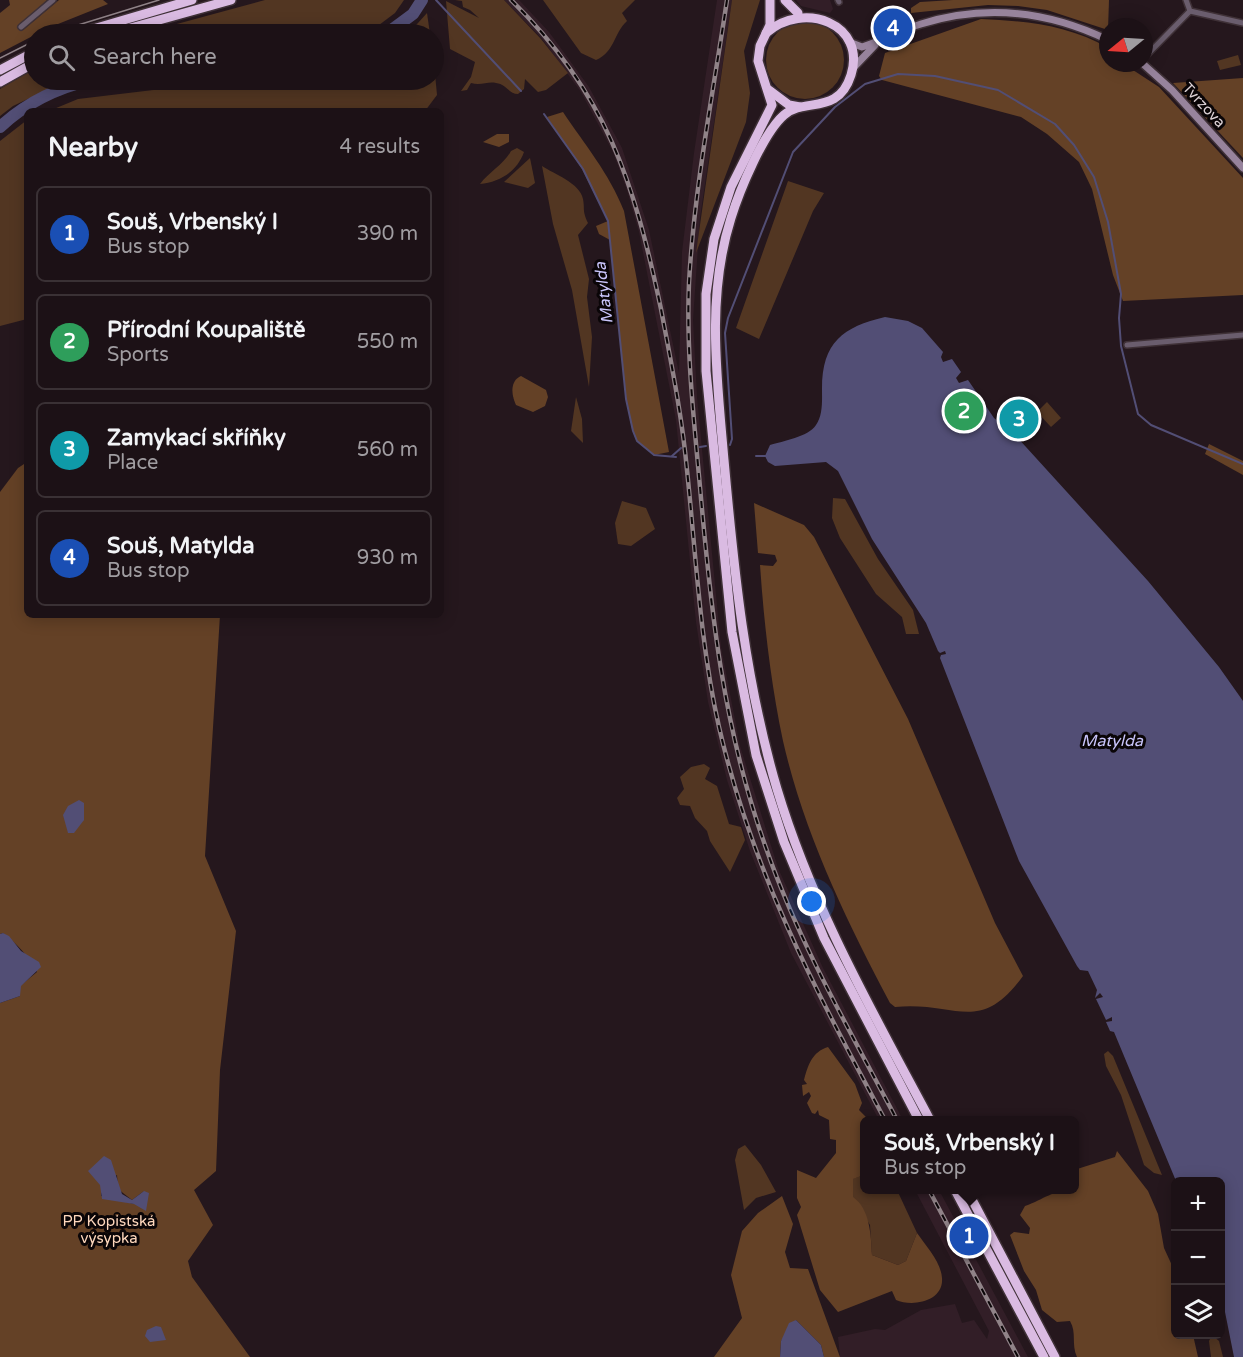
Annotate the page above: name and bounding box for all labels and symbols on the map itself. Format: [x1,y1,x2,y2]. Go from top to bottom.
pin: 4 [874,6,912,51]
north arrow [1099,18,1153,72]
street label: Tvrzova [1179,79,1229,131]
water label: Matylda [590,260,618,325]
pin: 2 [944,388,984,434]
pin: 3 [1000,396,1038,442]
water label: Matylda [1081,731,1144,751]
your location [797,887,826,916]
park label: PP Kopistská výsypka [63,1212,155,1247]
pin: 1 [950,1214,988,1258]

